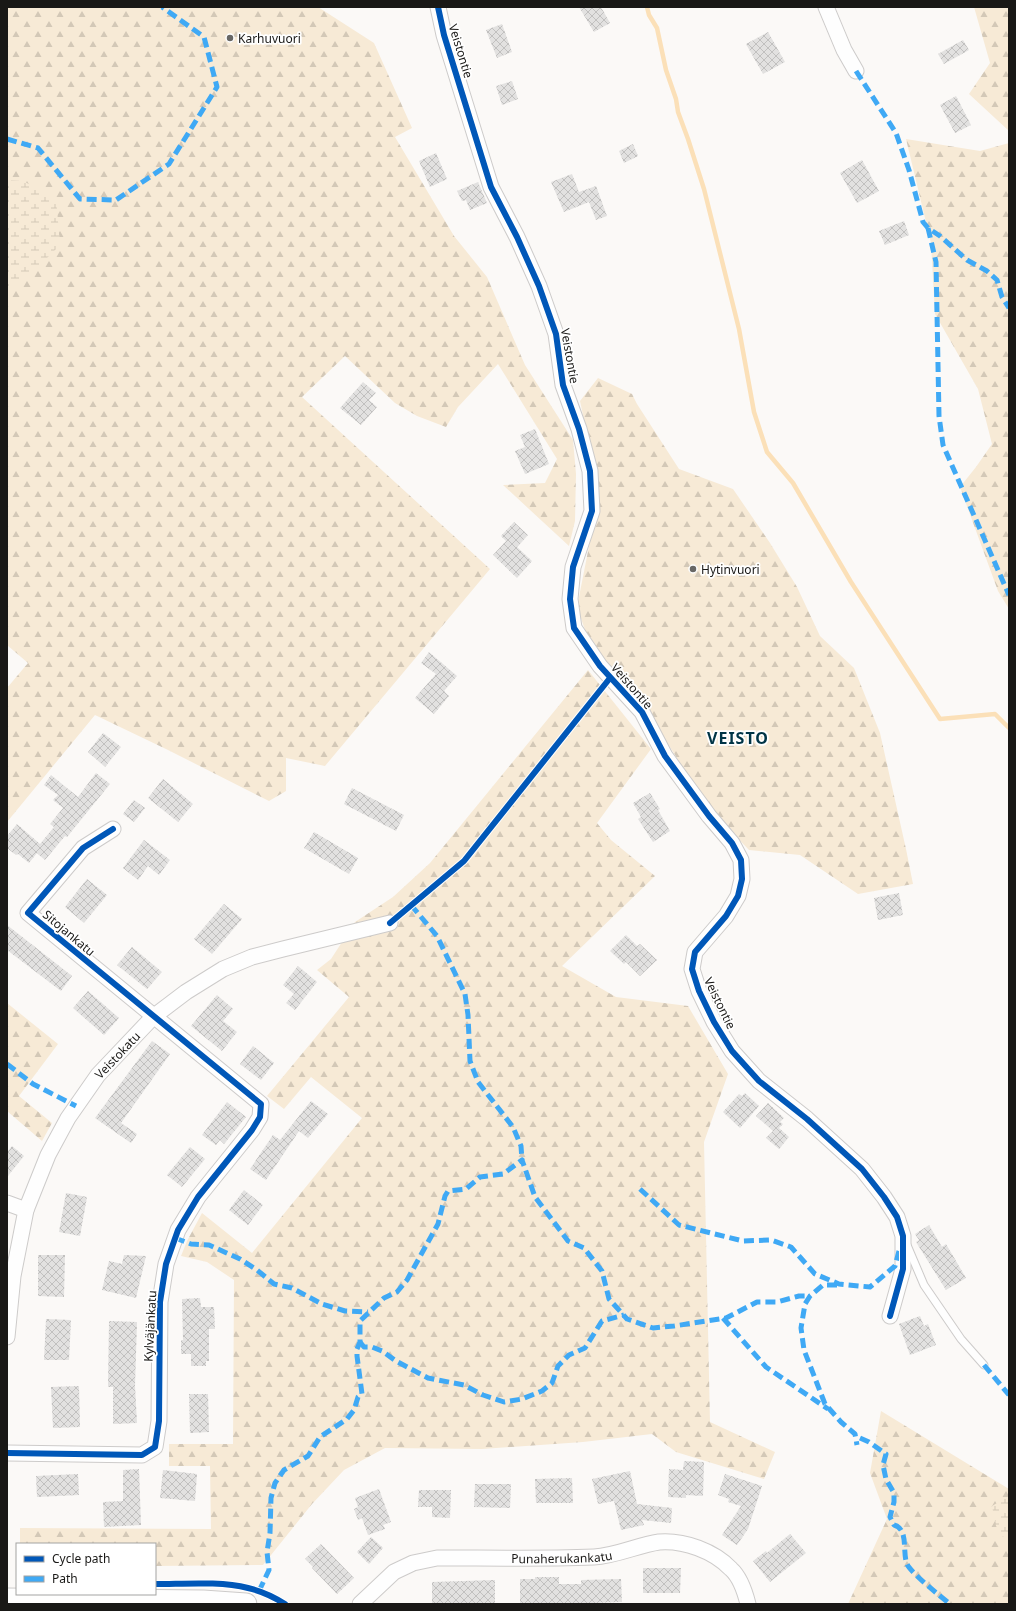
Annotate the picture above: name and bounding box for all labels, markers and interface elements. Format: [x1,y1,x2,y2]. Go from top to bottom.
street label: Veistontie [445,22,477,80]
place label: Karhuvuori [238,30,301,47]
marker: Karhuvuori [225,33,235,43]
street label: Veistontie [557,327,583,385]
place label: Hytinvuori [701,561,760,578]
marker: Hytinvuori [688,564,698,574]
street label: Veistontie [607,659,657,713]
district label: VEISTO [707,727,769,749]
street label: Sitojankatu [39,906,99,960]
street label: Veistontie [700,974,740,1032]
street label: Veistokatu [91,1028,144,1082]
street label: Kylväjänkatu [140,1290,160,1362]
legend [16,1543,156,1595]
street label: Punaherukankatu [511,1546,614,1567]
text: Cycle path [52,1550,110,1567]
text: Path [52,1570,78,1587]

